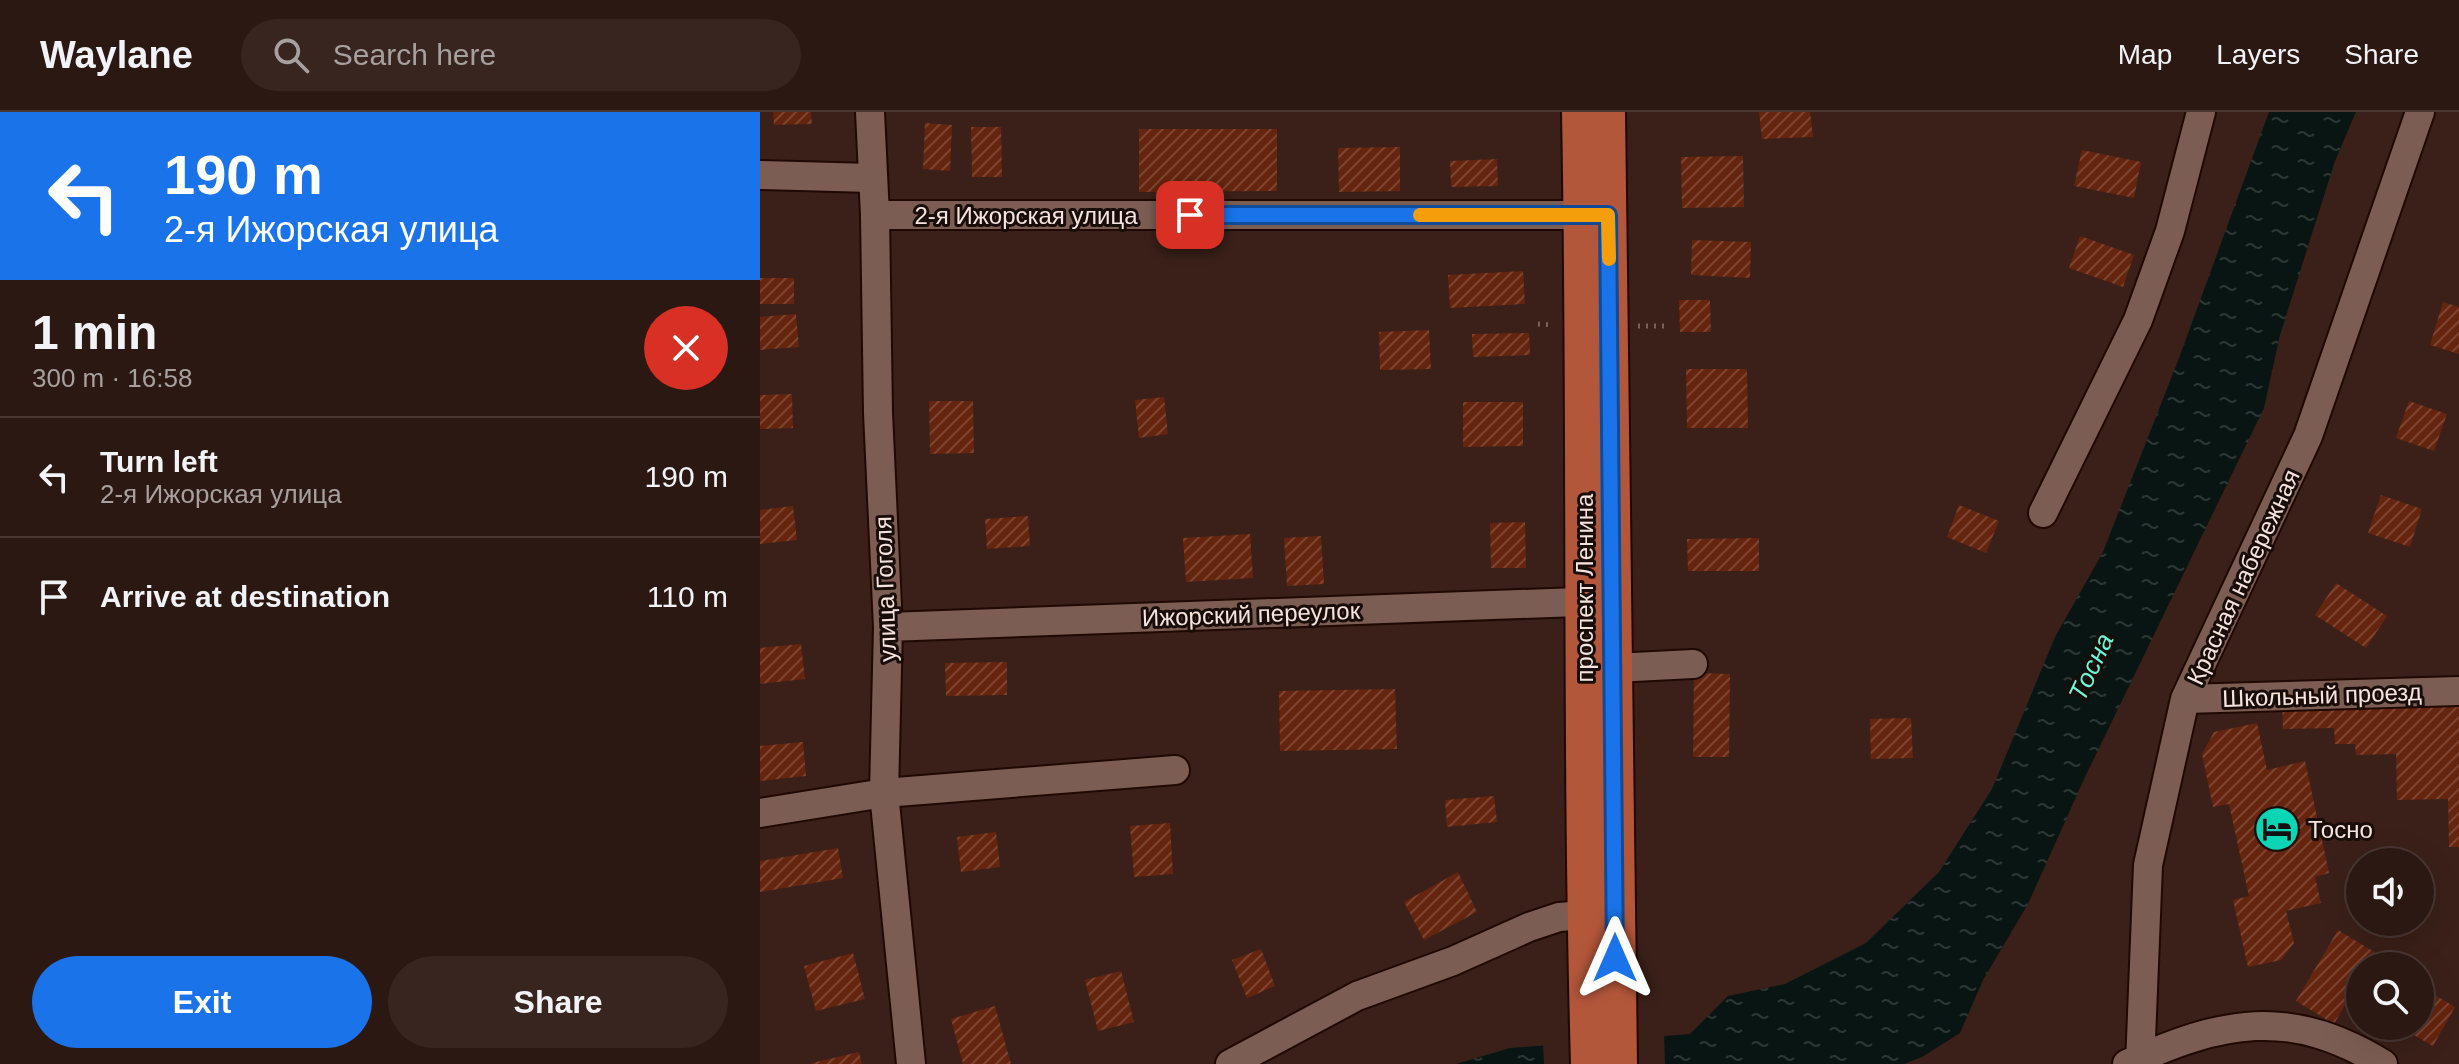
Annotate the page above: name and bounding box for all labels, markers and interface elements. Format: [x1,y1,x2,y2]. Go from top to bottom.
search box [241,19,801,91]
icon: search [269,33,313,77]
text: Waylane [40,34,193,76]
text: Search here [333,38,496,71]
text: Map [2118,39,2172,70]
text: Layers [2216,39,2300,70]
text: Share [2344,39,2419,70]
text: 190 m [164,143,323,206]
icon: left [32,144,136,248]
pin [1156,181,1224,249]
icon: arrive [1168,193,1212,237]
street label: 2-я Ижорская улица [914,202,1138,229]
text: 2-я Ижорская улица [164,209,499,250]
text: 1 min [32,306,157,359]
button: close [644,306,728,390]
text: 300 m · 16:58 [32,363,192,393]
text: Turn left [100,445,218,478]
icon: left [32,455,76,499]
text: 190 m [645,460,728,493]
street label: Красная набережная [2181,465,2305,689]
text: 2-я Ижорская улица [100,479,342,509]
street label: проспект Ленина [1571,493,1598,682]
street label: улица Гоголя [869,516,901,662]
icon: arrive [32,575,76,619]
text: Arrive at destination [100,580,390,613]
text: 110 m [647,580,728,613]
street label: Ижорский переулок [1141,597,1361,631]
water label: Тосна [2062,628,2120,706]
street label: Школьный проезд [2222,678,2422,712]
hotel icon: Тосно [2253,805,2301,853]
place label: Тосно [2308,816,2373,843]
map controls [2346,848,2434,1040]
button: sound [2346,848,2434,936]
position arrow [1573,916,1657,1000]
button: search [2346,952,2434,1040]
button: Exit [32,956,372,1048]
button: Share [388,956,728,1048]

